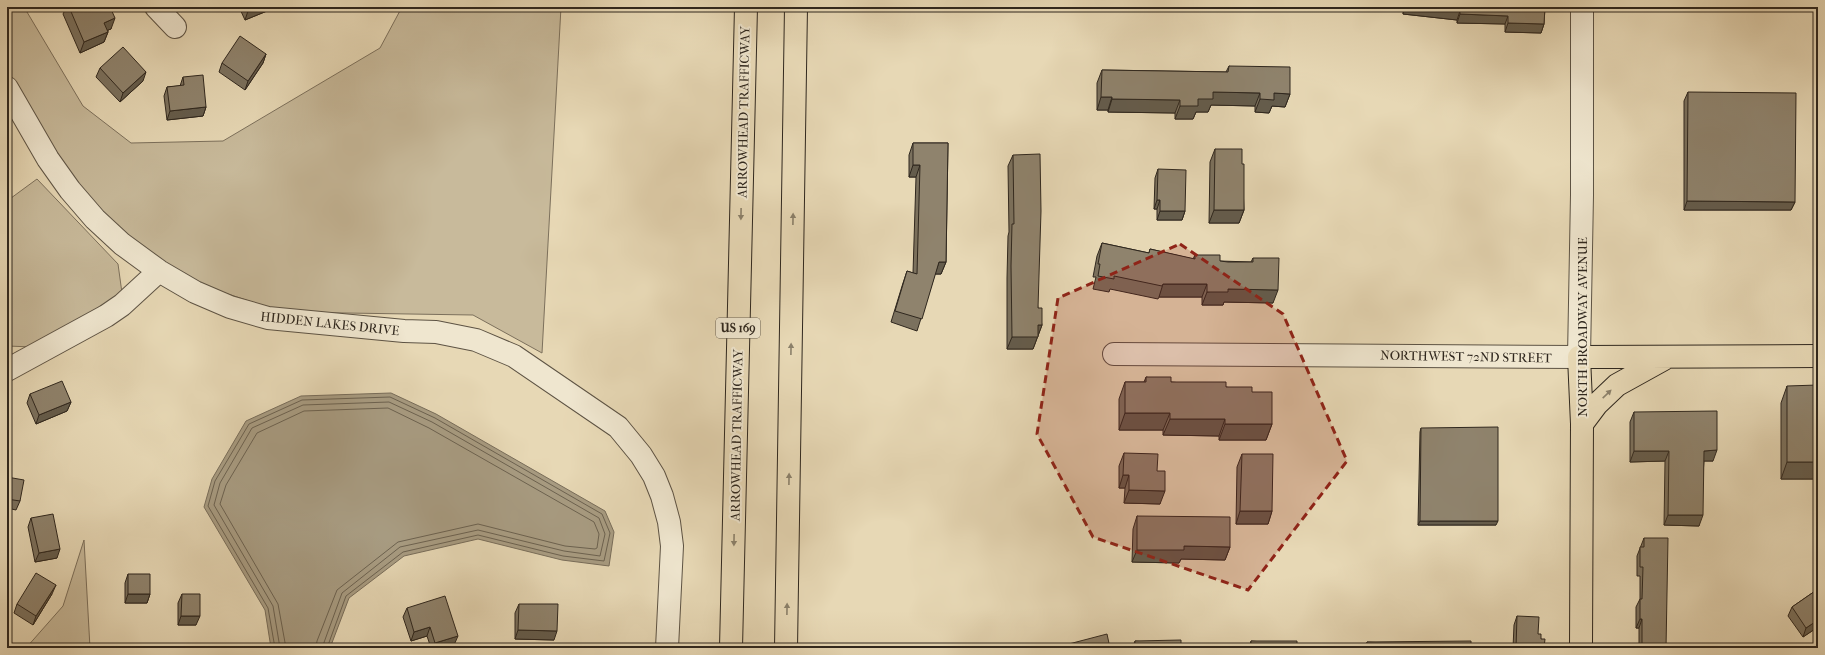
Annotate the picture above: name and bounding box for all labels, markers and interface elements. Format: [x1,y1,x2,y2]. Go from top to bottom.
street label: ARROWHEAD TRAFFICWAY [734,25,753,199]
one-way arrow [738,208,744,221]
one-way arrow [790,212,796,225]
street label: NORTH BROADWAY AVENUE [1575,237,1590,417]
street label: HIDDEN LAKES DRIVE [260,309,400,338]
road number: US 169 [716,318,760,338]
one-way arrow [788,342,794,355]
street label: ARROWHEAD TRAFFICWAY [727,348,746,522]
street label: NORTHWEST 72ND STREET [1380,348,1552,366]
one-way arrow [1602,390,1612,399]
one-way arrow [786,472,792,485]
one-way arrow [730,534,737,546]
one-way arrow [784,602,790,615]

